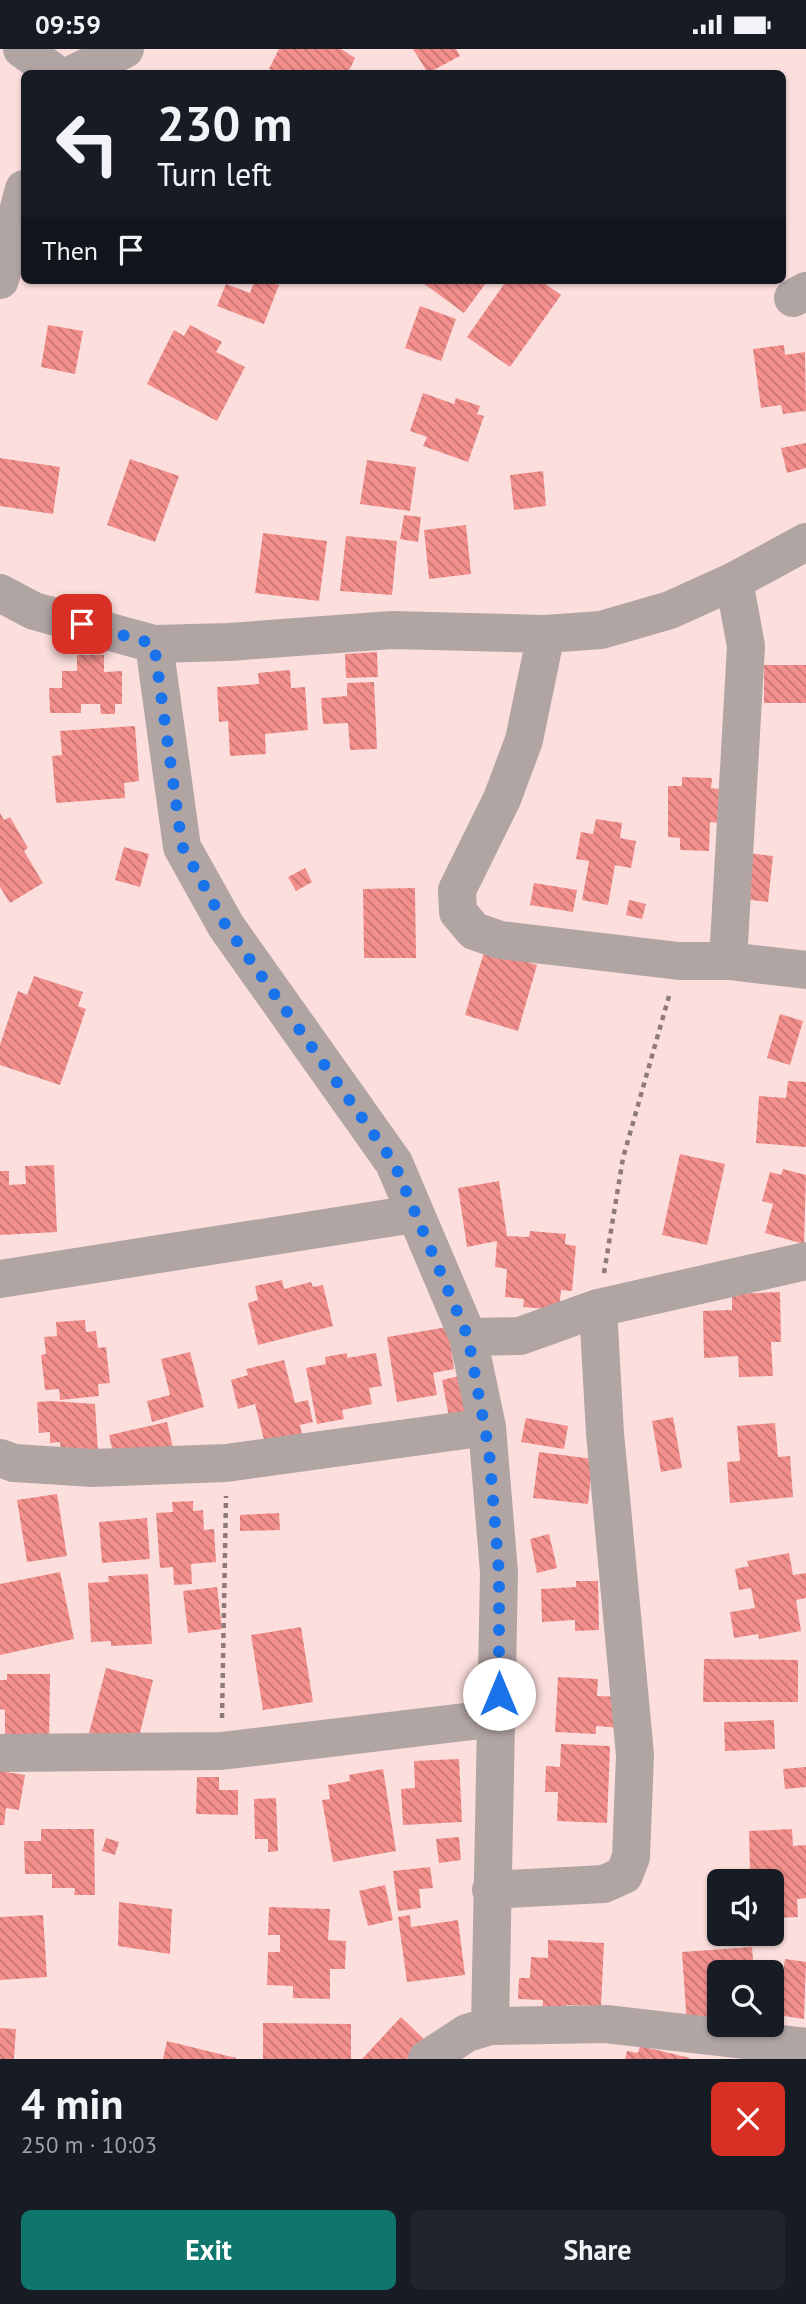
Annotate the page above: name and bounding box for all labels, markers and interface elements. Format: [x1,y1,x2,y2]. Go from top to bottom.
text: 09:59 [35,8,101,41]
text: 230 m [157,91,292,155]
icon: left [42,98,133,189]
text: Turn left [157,153,272,195]
icon: arrive [112,231,150,269]
text: Then [42,234,98,267]
pin [52,594,112,654]
icon: arrive [63,605,101,643]
position arrow [462,1657,536,1731]
map controls [707,1869,784,2037]
button: sound [707,1869,784,1946]
button: search [707,1960,784,2037]
text: 4 min [21,2076,123,2131]
button: close [711,2082,785,2156]
text: 250 m · 10:03 [21,2130,157,2159]
button: Exit [21,2210,396,2290]
button: Share [410,2210,785,2290]

